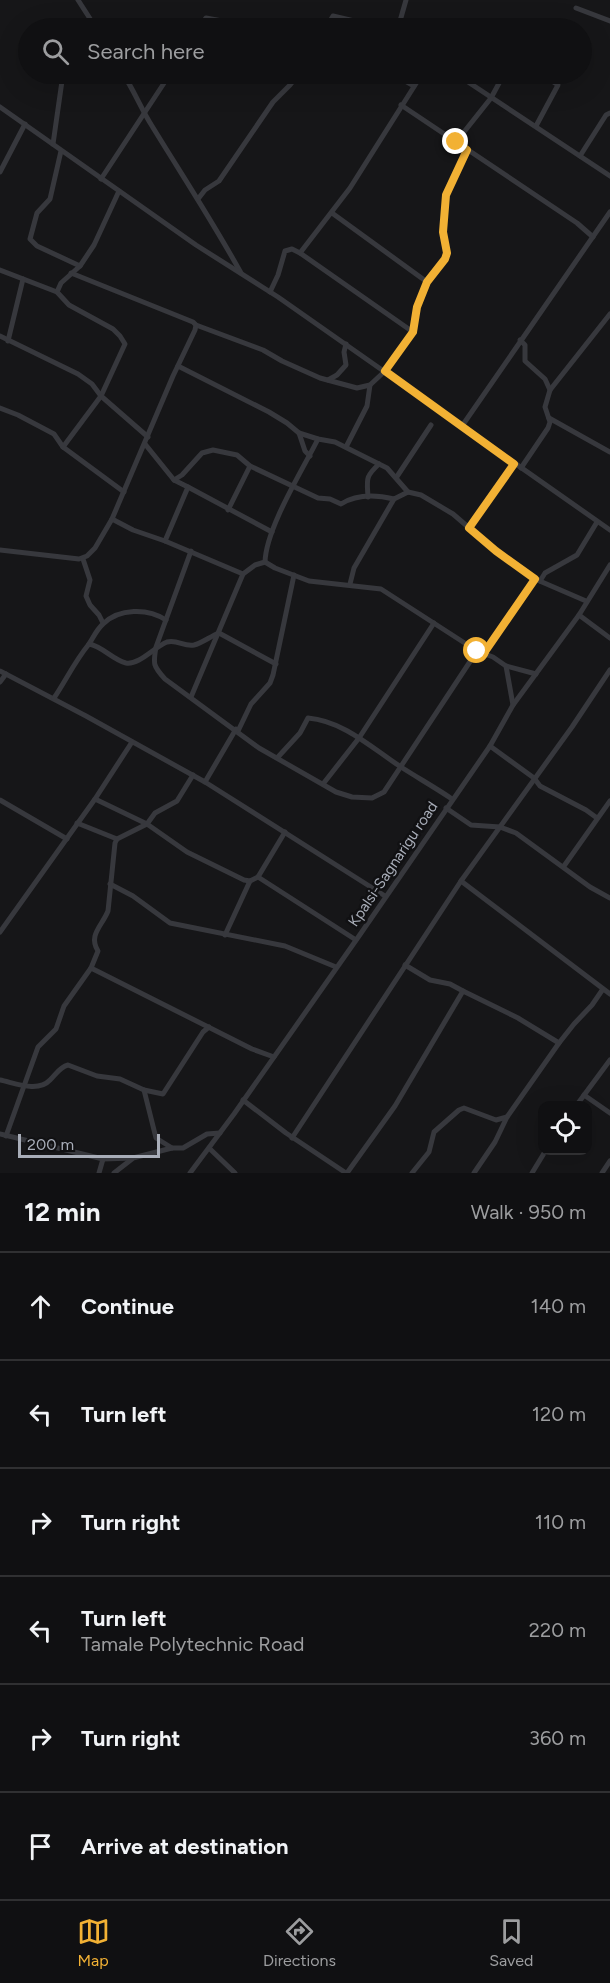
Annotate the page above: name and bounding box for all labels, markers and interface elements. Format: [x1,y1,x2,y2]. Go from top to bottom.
search box [18,18,592,84]
icon: search [39,35,72,68]
text: Search here [87,38,205,65]
route end [442,128,468,154]
route start [463,637,489,663]
street label: Kpalsi-Sagnarigu road [344,798,442,930]
map controls [538,1101,592,1155]
button: locate [538,1101,592,1155]
scale bar [18,1131,160,1158]
text: 200 m [27,1135,74,1154]
text: 12 min [24,1196,100,1228]
text: Walk · 950 m [471,1200,586,1224]
icon: ahead [24,1290,57,1323]
text: Continue [81,1293,174,1320]
text: 140 m [531,1294,586,1318]
icon: left [24,1398,57,1431]
text: Turn left [81,1401,167,1428]
text: 120 m [532,1402,586,1426]
icon: right [24,1506,57,1539]
text: Turn right [81,1509,180,1536]
text: 110 m [535,1510,586,1534]
text: Turn left [81,1605,167,1632]
icon: left [24,1614,57,1647]
text: 220 m [529,1618,586,1642]
text: Tamale Polytechnic Road [81,1632,304,1656]
icon: right [24,1722,57,1755]
text: Turn right [81,1725,180,1752]
text: 360 m [529,1726,586,1750]
icon: arrive [24,1830,57,1863]
text: Arrive at destination [81,1833,289,1860]
tab: Map [77,1915,110,1970]
tab: Directions [263,1915,336,1970]
tab: Saved [489,1915,533,1970]

